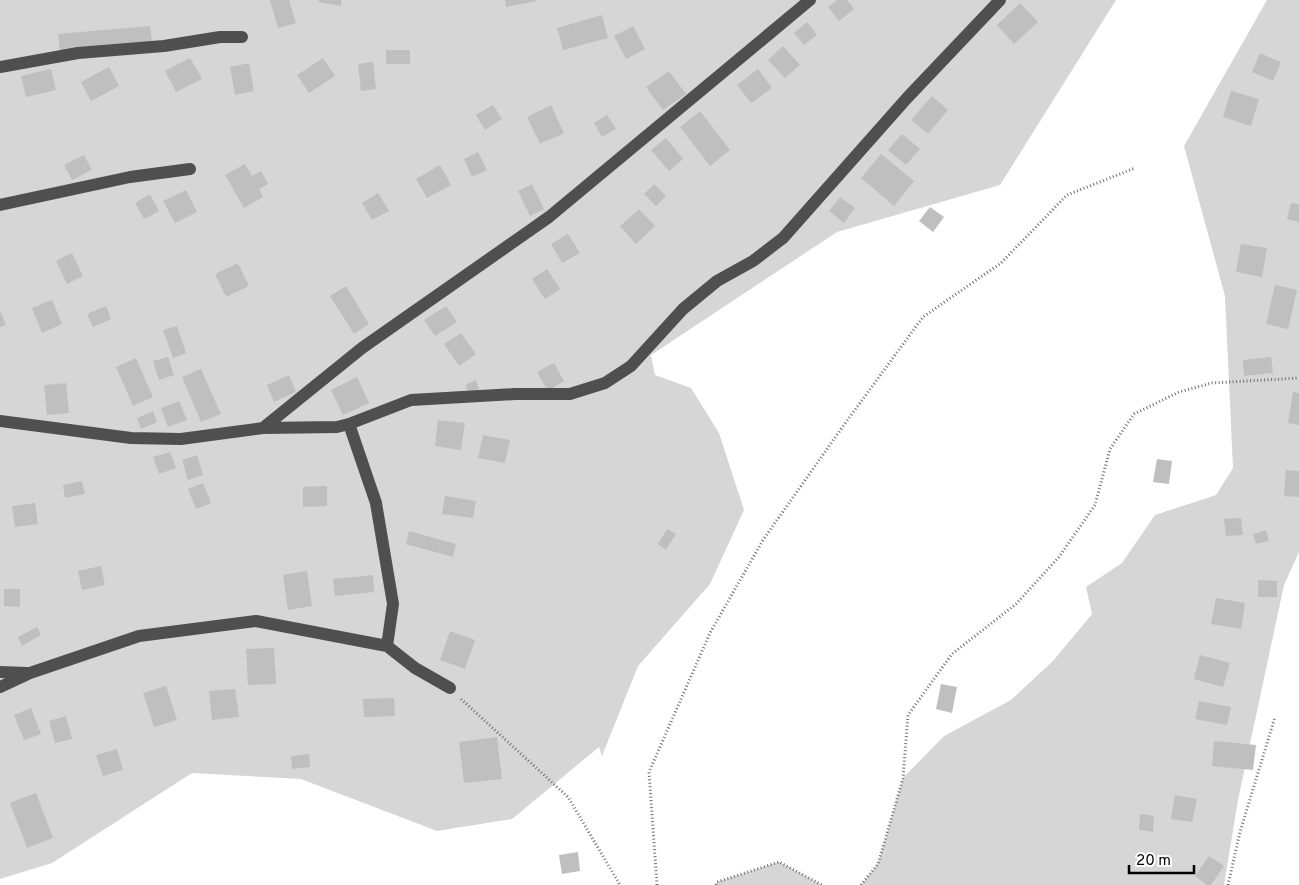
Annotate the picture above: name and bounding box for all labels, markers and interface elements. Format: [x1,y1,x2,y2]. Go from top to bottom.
scale bar [1129,842,1194,874]
text: 20 m [1136,852,1171,871]

